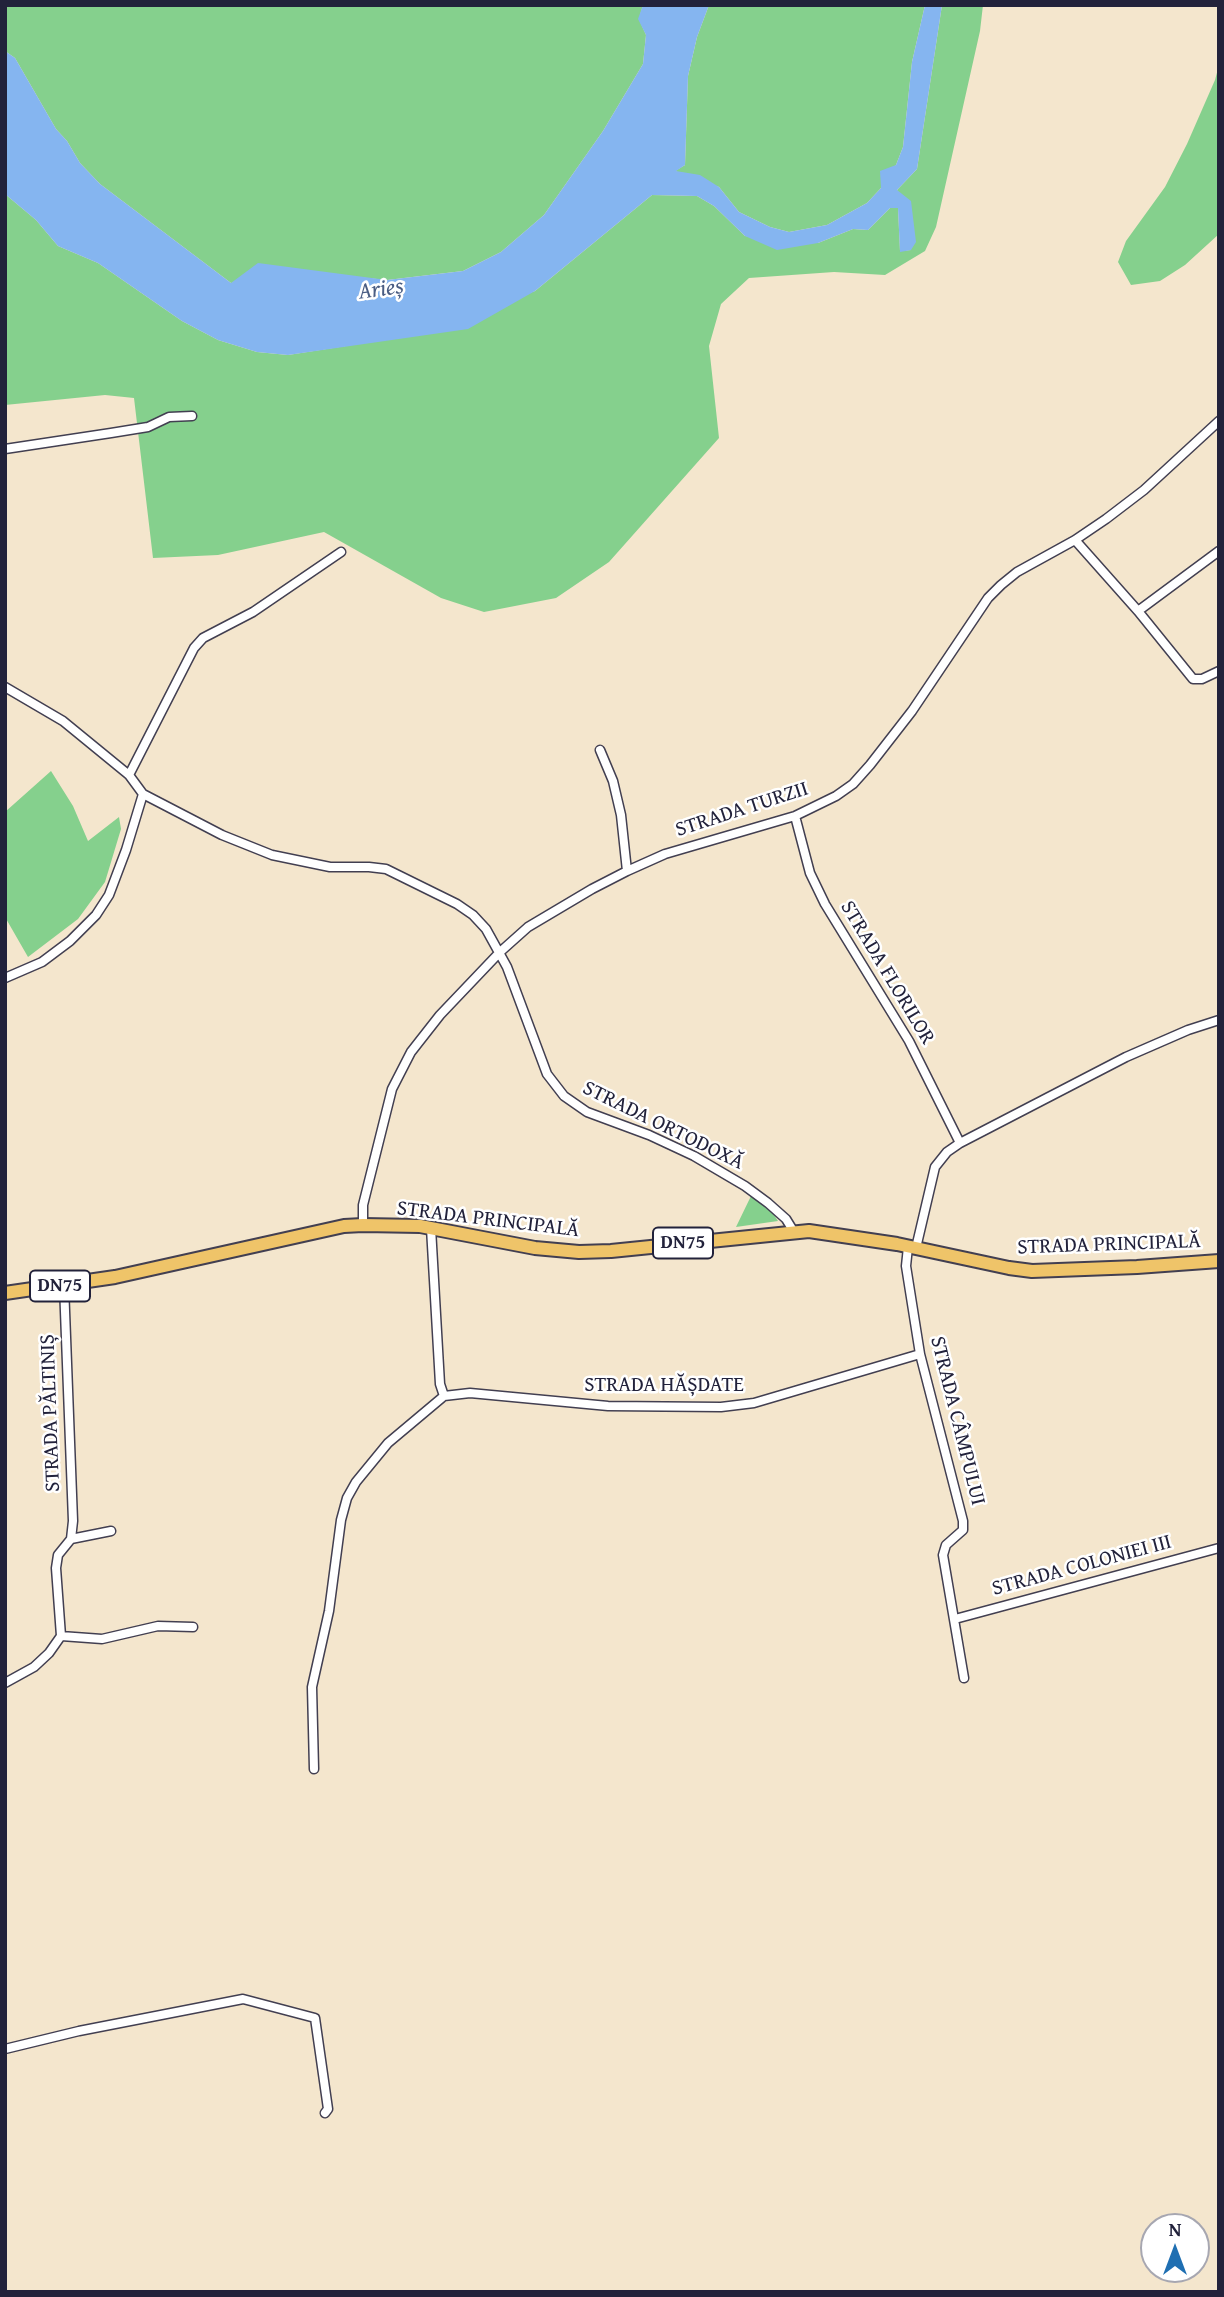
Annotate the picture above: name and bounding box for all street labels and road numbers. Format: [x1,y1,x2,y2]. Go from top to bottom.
street label: STRADA TURZII [672,777,812,843]
street label: STRADA FLORILOR [834,897,940,1049]
street label: STRADA ORTODOXĂ [578,1076,748,1176]
street label: STRADA PRINCIPALĂ [395,1196,581,1244]
road number: DN75 [653,1228,713,1259]
street label: STRADA PRINCIPALĂ [1017,1229,1201,1261]
road number: DN75 [30,1270,90,1302]
street label: STRADA PĂLTINIȘ [36,1334,66,1492]
street label: STRADA CÂMPULUI [924,1334,990,1508]
street label: STRADA HĂȘDATE [584,1373,744,1399]
street label: STRADA COLONIEI III [989,1530,1175,1602]

